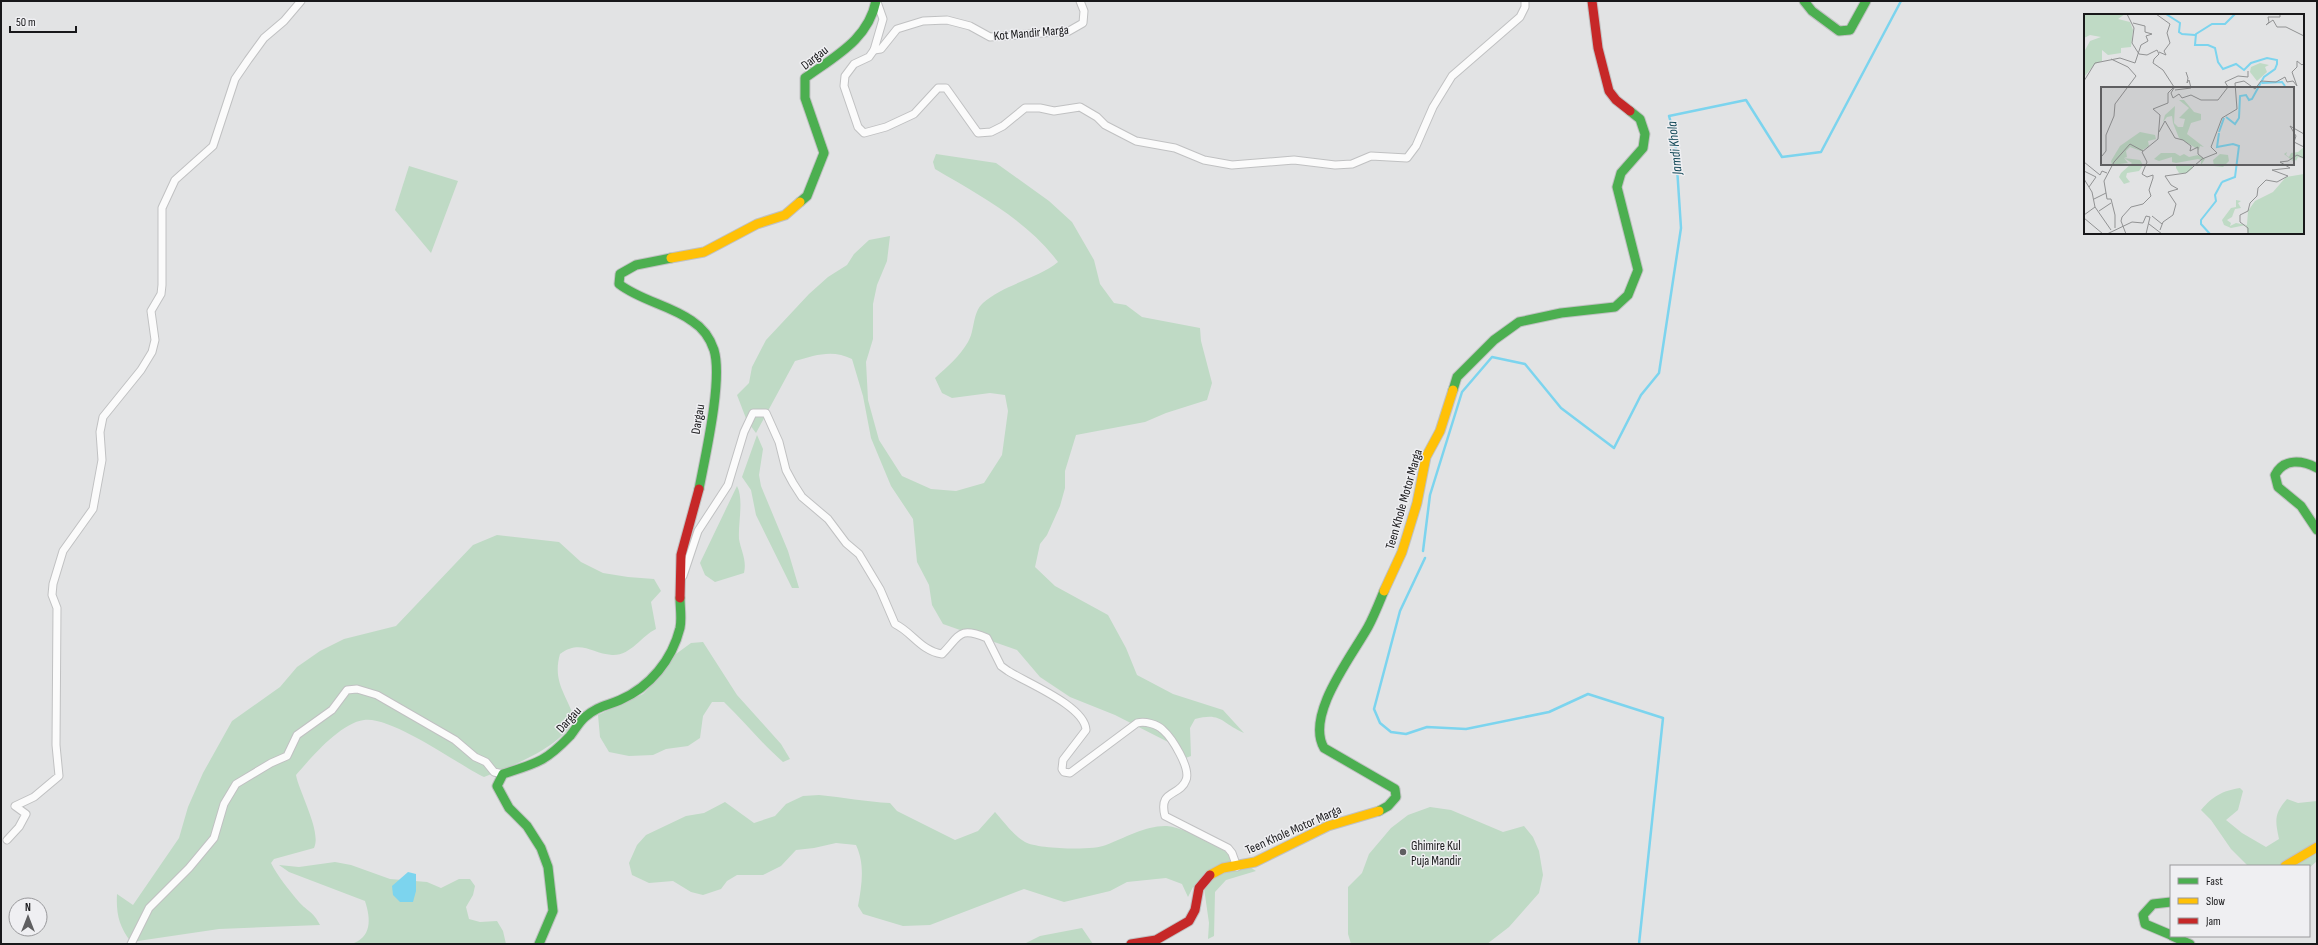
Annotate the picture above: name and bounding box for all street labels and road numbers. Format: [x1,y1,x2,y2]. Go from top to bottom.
street label: Kot Mandir Marga [993,22,1069,44]
street label: Dargau [798,42,831,73]
street label: Dargau [688,403,708,435]
street label: Teen Khole Motor Marga [1382,447,1426,551]
street label: Dargau [553,703,585,736]
street label: Teen Khole Motor Marga [1243,802,1344,858]

